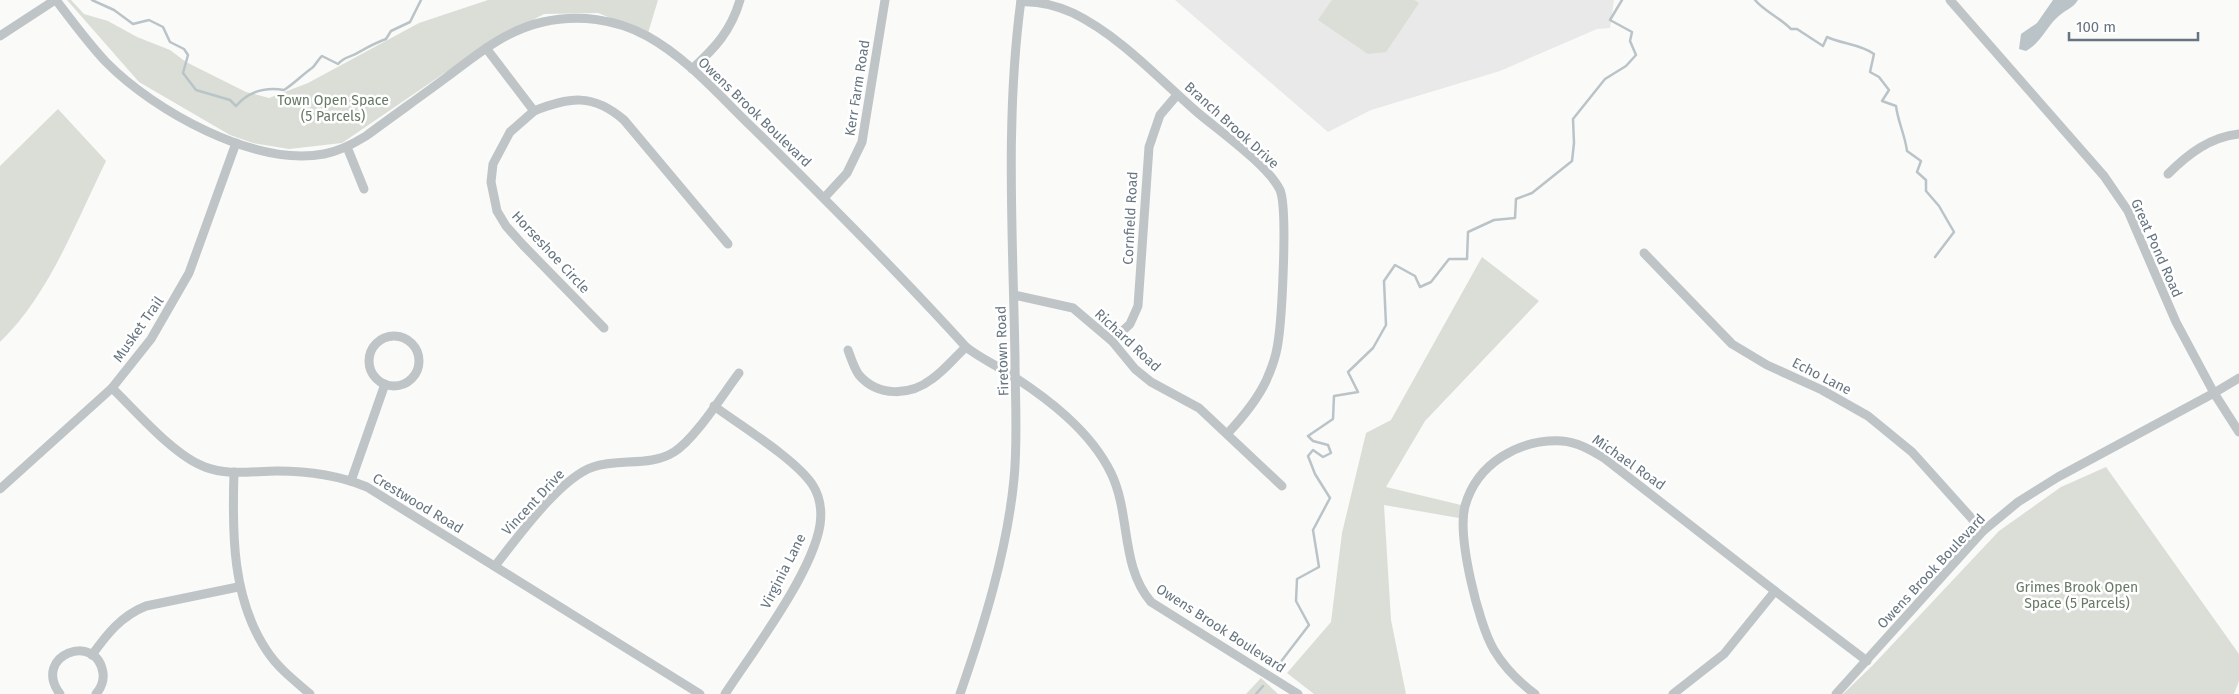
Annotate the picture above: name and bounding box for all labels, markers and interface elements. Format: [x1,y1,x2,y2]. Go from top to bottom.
scale bar [2069,10,2198,42]
text: 100 m [2076,18,2116,36]
street label: Kerr Farm Road [841,39,873,137]
street label: Owens Brook Boulevard [695,54,815,171]
street label: Branch Brook Drive [1181,78,1282,172]
park label: Town Open Space (5 Parcels) [277,92,389,125]
street label: Cornfield Road [1120,171,1141,265]
street label: Great Pond Road [2127,196,2186,300]
street label: Horseshoe Circle [508,208,593,297]
street label: Musket Trail [110,293,167,365]
street label: Richard Road [1091,305,1164,375]
street label: Firetown Road [992,306,1013,396]
street label: Echo Lane [1789,354,1854,399]
street label: Michael Road [1589,431,1668,494]
street label: Vincent Drive [499,466,568,539]
street label: Crestwood Road [369,470,466,537]
street label: Owens Brook Boulevard [1874,510,1989,632]
street label: Virginia Lane [757,531,810,612]
park label: Grimes Brook Open Space (5 Parcels) [2016,579,2138,612]
street label: Owens Brook Boulevard [1153,580,1289,677]

